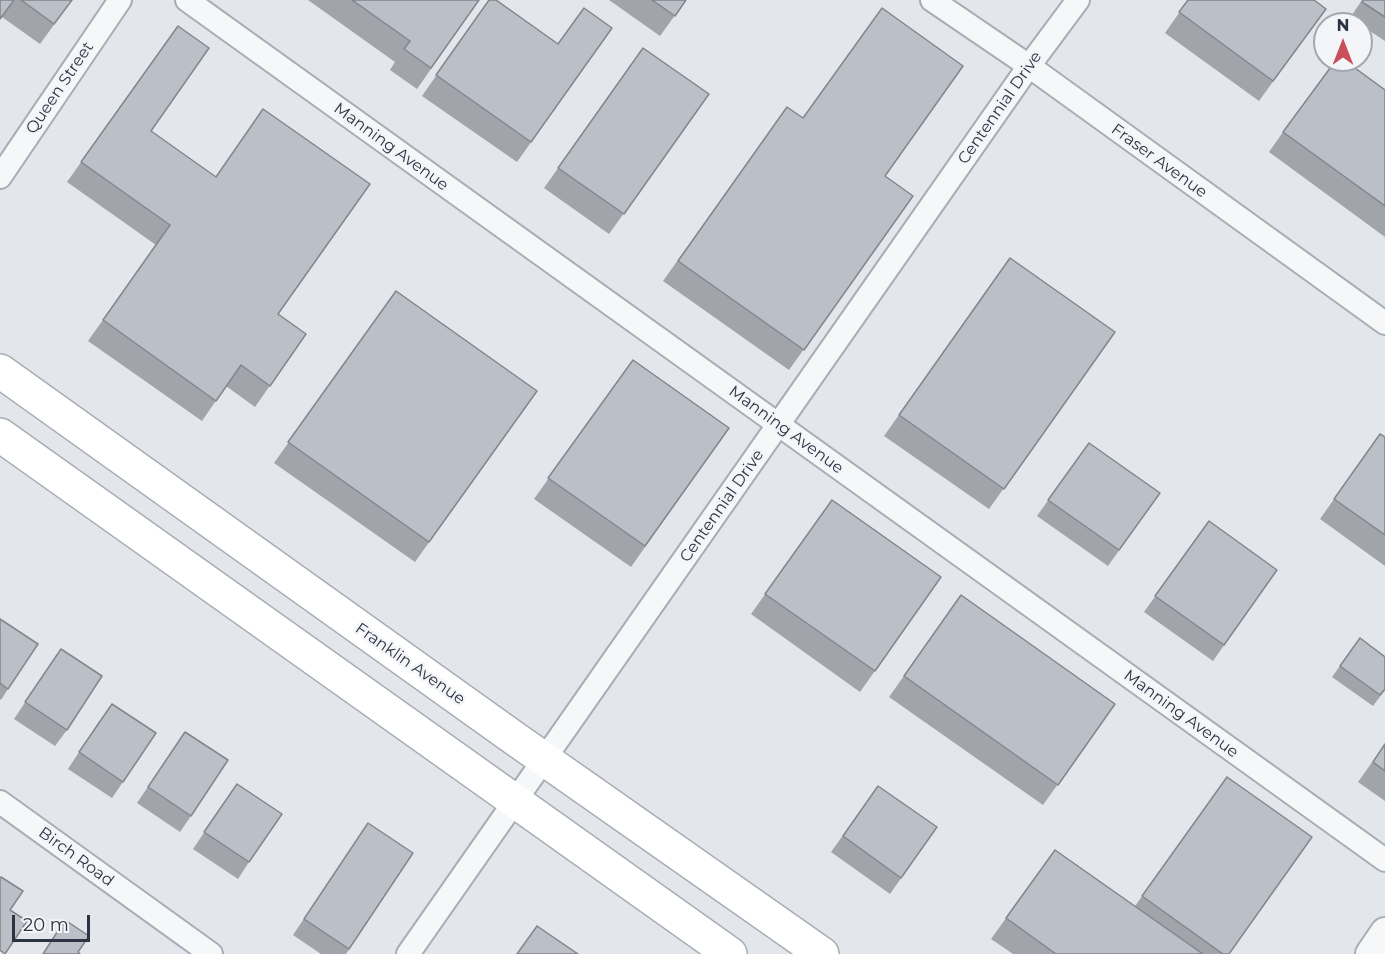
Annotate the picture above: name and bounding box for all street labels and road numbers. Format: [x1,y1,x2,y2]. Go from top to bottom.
street label: Queen Street [22,38,98,138]
street label: Centennial Drive [954,48,1046,168]
street label: Manning Avenue [330,99,452,195]
street label: Fraser Avenue [1107,120,1211,202]
street label: Manning Avenue [725,382,847,478]
street label: Centennial Drive [676,446,768,566]
street label: Franklin Avenue [351,619,469,709]
street label: Manning Avenue [1120,666,1242,762]
street label: Birch Road [35,823,117,891]

